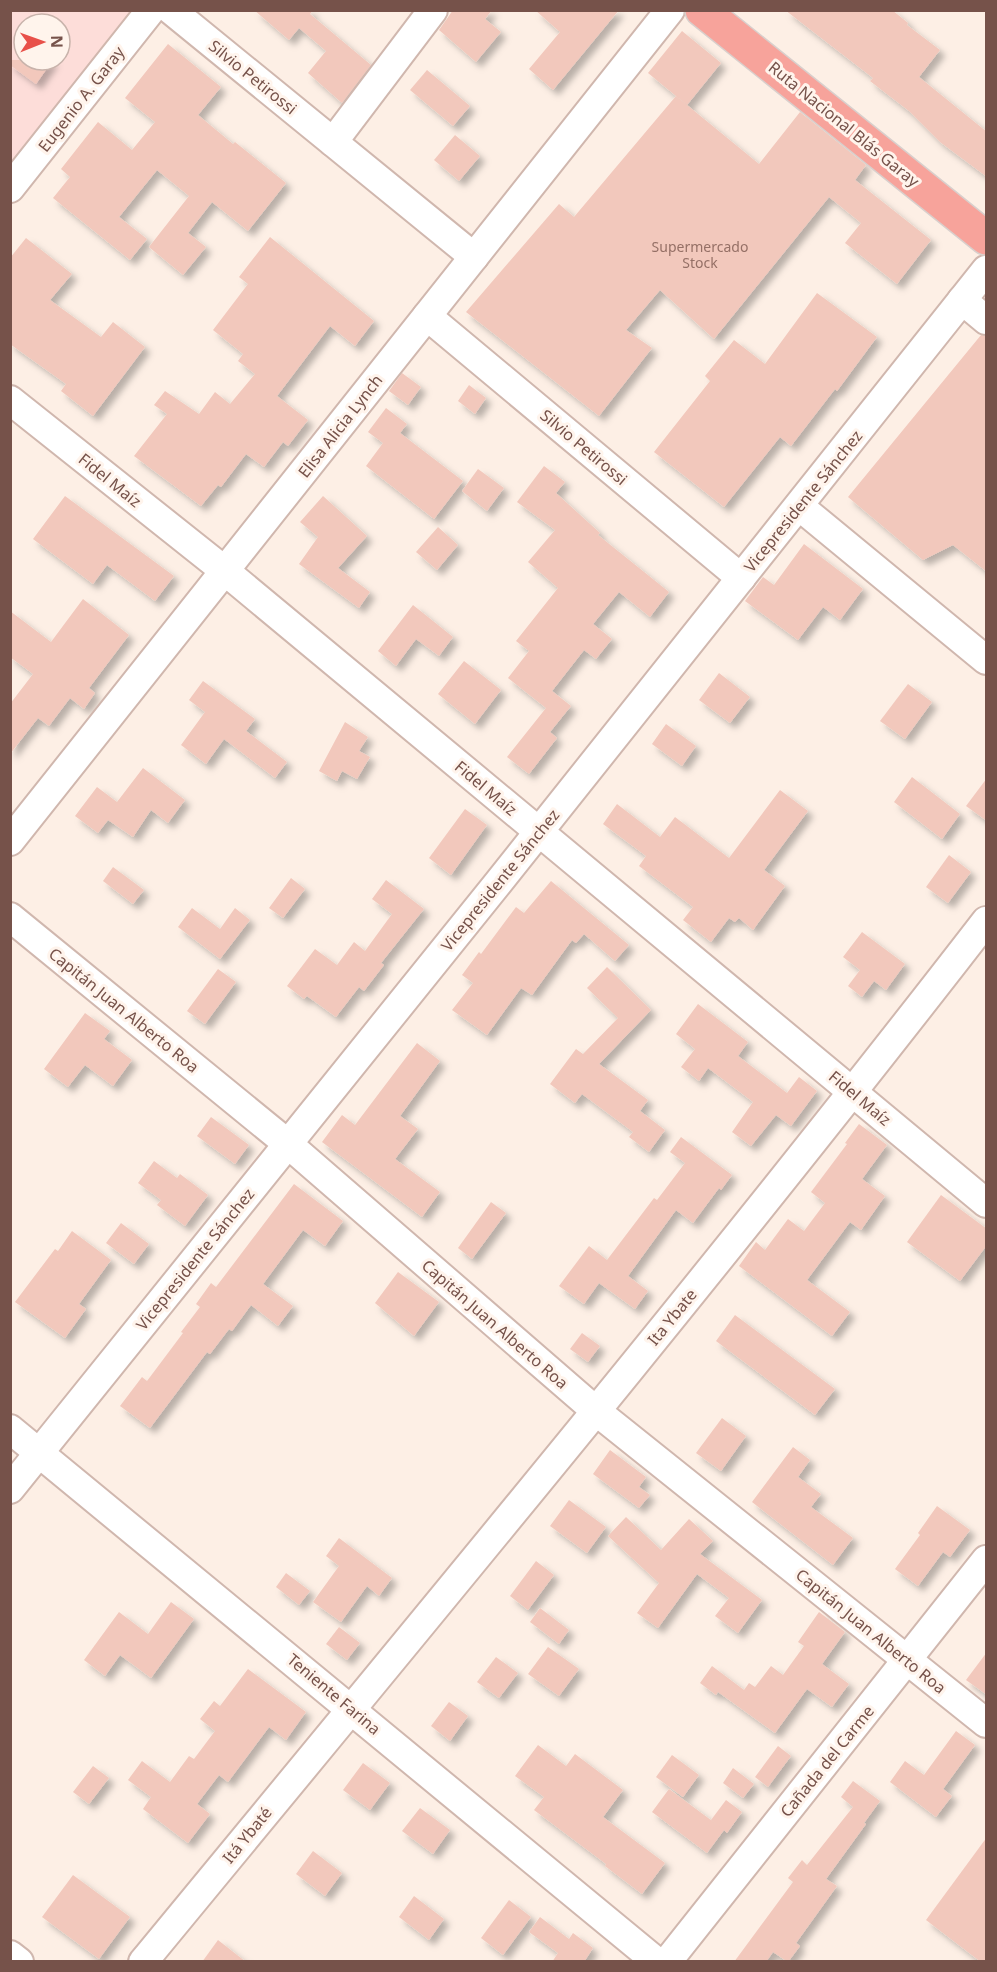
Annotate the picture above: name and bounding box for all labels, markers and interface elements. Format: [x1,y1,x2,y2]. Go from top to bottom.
north arrow [12,12,72,72]
text: N [46,35,68,48]
street label: Silvio Petirossi [204,35,302,119]
street label: Eugenio A. Garay [33,41,130,156]
street label: Ruta Nacional Blás Garay [764,56,925,192]
house number: Supermercado Stock [652,237,748,272]
street label: Elisa Alicia Lynch [293,370,387,482]
street label: Silvio Petirossi [536,404,632,490]
street label: Vicepresidente Sánchez [739,425,867,577]
street label: Fidel Maíz [74,448,146,512]
street label: Fidel Maíz [450,756,522,820]
street label: Vicepresidente Sánchez [436,804,564,956]
street label: Capitán Juan Alberto Roa [44,943,204,1077]
street label: Fidel Maíz [824,1066,896,1130]
street label: Vicepresidente Sánchez [131,1183,259,1335]
street label: Capitán Juan Alberto Roa [417,1254,573,1394]
street label: Ita Ybate [642,1284,702,1350]
street label: Capitán Juan Alberto Roa [791,1564,951,1698]
street label: Teniente Farina [283,1648,385,1740]
street label: Cañada del Carme [775,1701,879,1821]
street label: Itá Ybaté [217,1802,277,1868]

